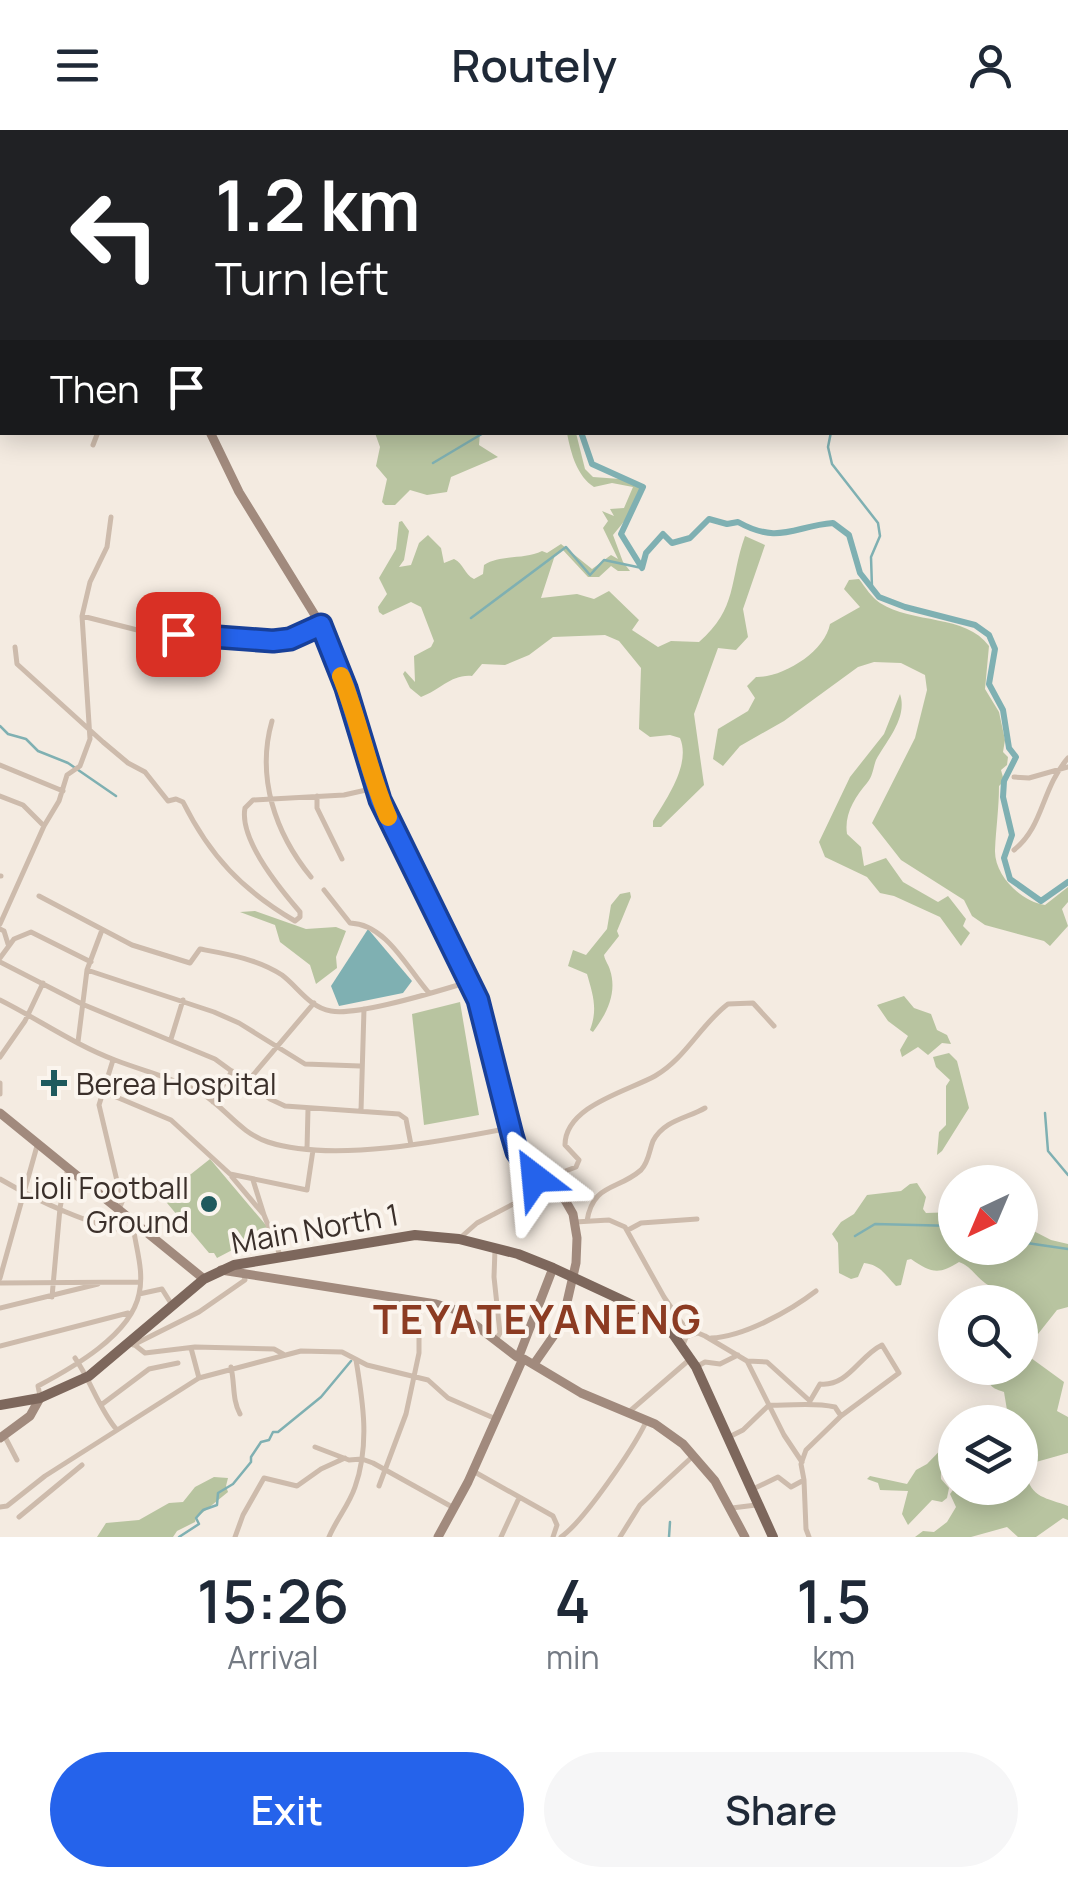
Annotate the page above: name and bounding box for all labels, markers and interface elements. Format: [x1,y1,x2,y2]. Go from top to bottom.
text: Routely [451,34,617,96]
icon: menu [50,38,105,93]
icon: person [963,38,1018,93]
text: 1.2 km [215,156,420,252]
icon: left [50,170,180,300]
text: Turn left [215,247,389,309]
icon: arrive [159,360,214,415]
text: Then [50,362,139,414]
pin [136,592,221,677]
icon: arrive [151,607,206,662]
place label: Berea Hospital [76,1063,277,1104]
marker: Berea Hospital [41,1070,67,1096]
position arrow [483,1126,587,1230]
north arrow [938,1165,1038,1265]
map controls [938,1165,1038,1505]
place label: Lioli Football Ground [18,1167,189,1242]
marker: Lioli Football Ground [198,1193,220,1215]
street label: Main North 1 [228,1193,402,1263]
button: search [938,1285,1038,1385]
district label: TEYATEYANENG [373,1291,703,1346]
button: layers [938,1405,1038,1505]
text: 15:26 [197,1559,349,1641]
text: 4 [555,1559,591,1641]
text: 1.5 [796,1559,871,1641]
text: Arrival [227,1635,319,1679]
text: min [546,1635,600,1679]
text: km [812,1635,855,1679]
button: Exit [50,1752,524,1867]
button: Share [544,1752,1018,1867]

